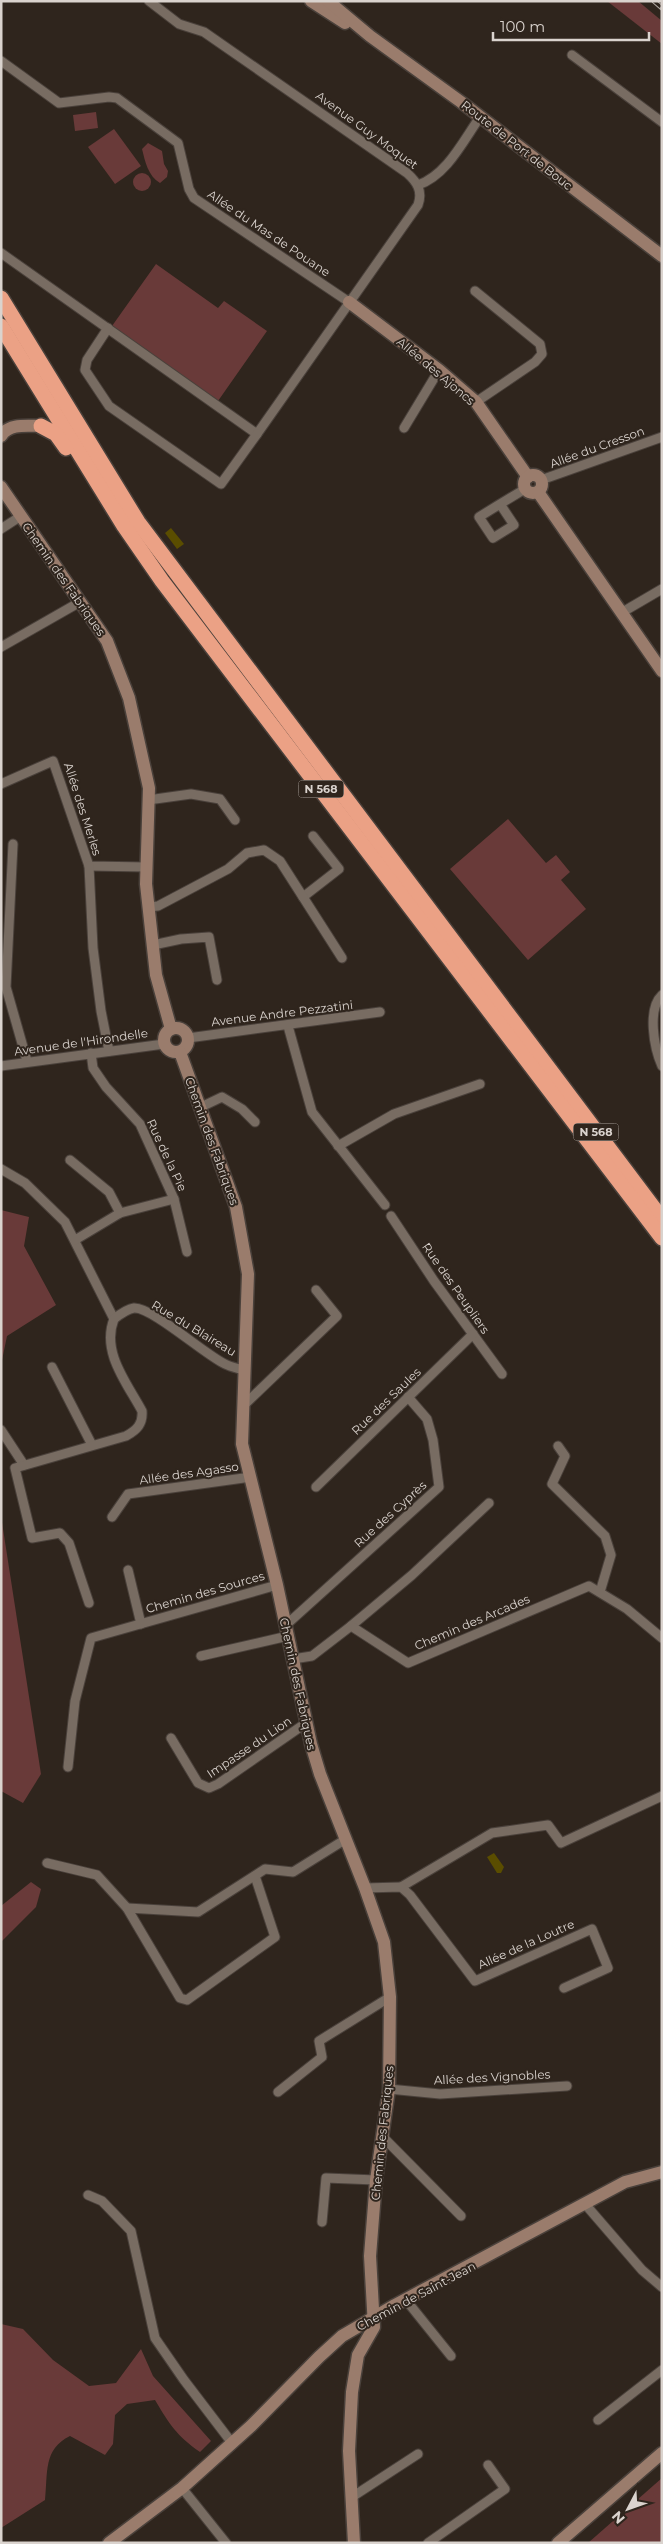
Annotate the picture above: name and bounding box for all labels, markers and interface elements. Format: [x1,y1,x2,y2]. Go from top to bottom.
scale bar [493,10,649,42]
text: 100 m [500,17,545,36]
street label: Avenue Guy Moquet [313,88,421,172]
street label: Route de Port de Bouc [459,97,576,193]
street label: Allée du Mas de Pouane [205,186,333,280]
street label: Allée des Ajoncs [394,334,478,408]
street label: Allée du Cresson [548,423,646,471]
street label: Chemin des Fabriques [19,519,109,639]
street label: Allée des Merles [61,761,105,857]
road number: N 568 [298,781,344,798]
street label: Avenue Andre Pezzatini [210,997,354,1029]
street label: Avenue de l'Hirondelle [13,1025,149,1059]
street label: Chemin des Fabriques [182,1075,242,1207]
street label: Rue de la Pie [144,1116,190,1194]
road number: N 568 [574,1124,618,1140]
street label: Rue des Peupliers [419,1240,493,1337]
street label: Rue du Blaireau [149,1297,239,1359]
street label: Rue des Saules [348,1364,424,1438]
street label: Allée des Agasso [138,1459,240,1487]
street label: Rue des Cyprès [351,1477,429,1550]
street label: Chemin des Sources [144,1568,266,1616]
street label: Chemin des Arcades [412,1591,532,1653]
street label: Chemin des Fabriques [277,1616,319,1752]
street label: Impasse du Lion [204,1713,294,1781]
street label: Allée de la Loutre [475,1916,577,1972]
street label: Chemin des Fabriques [367,2065,397,2201]
street label: Allée des Vignobles [433,2066,551,2088]
street label: Chemin de Saint-Jean [354,2258,478,2334]
north arrow [603,2484,653,2534]
text: N [608,2507,629,2528]

